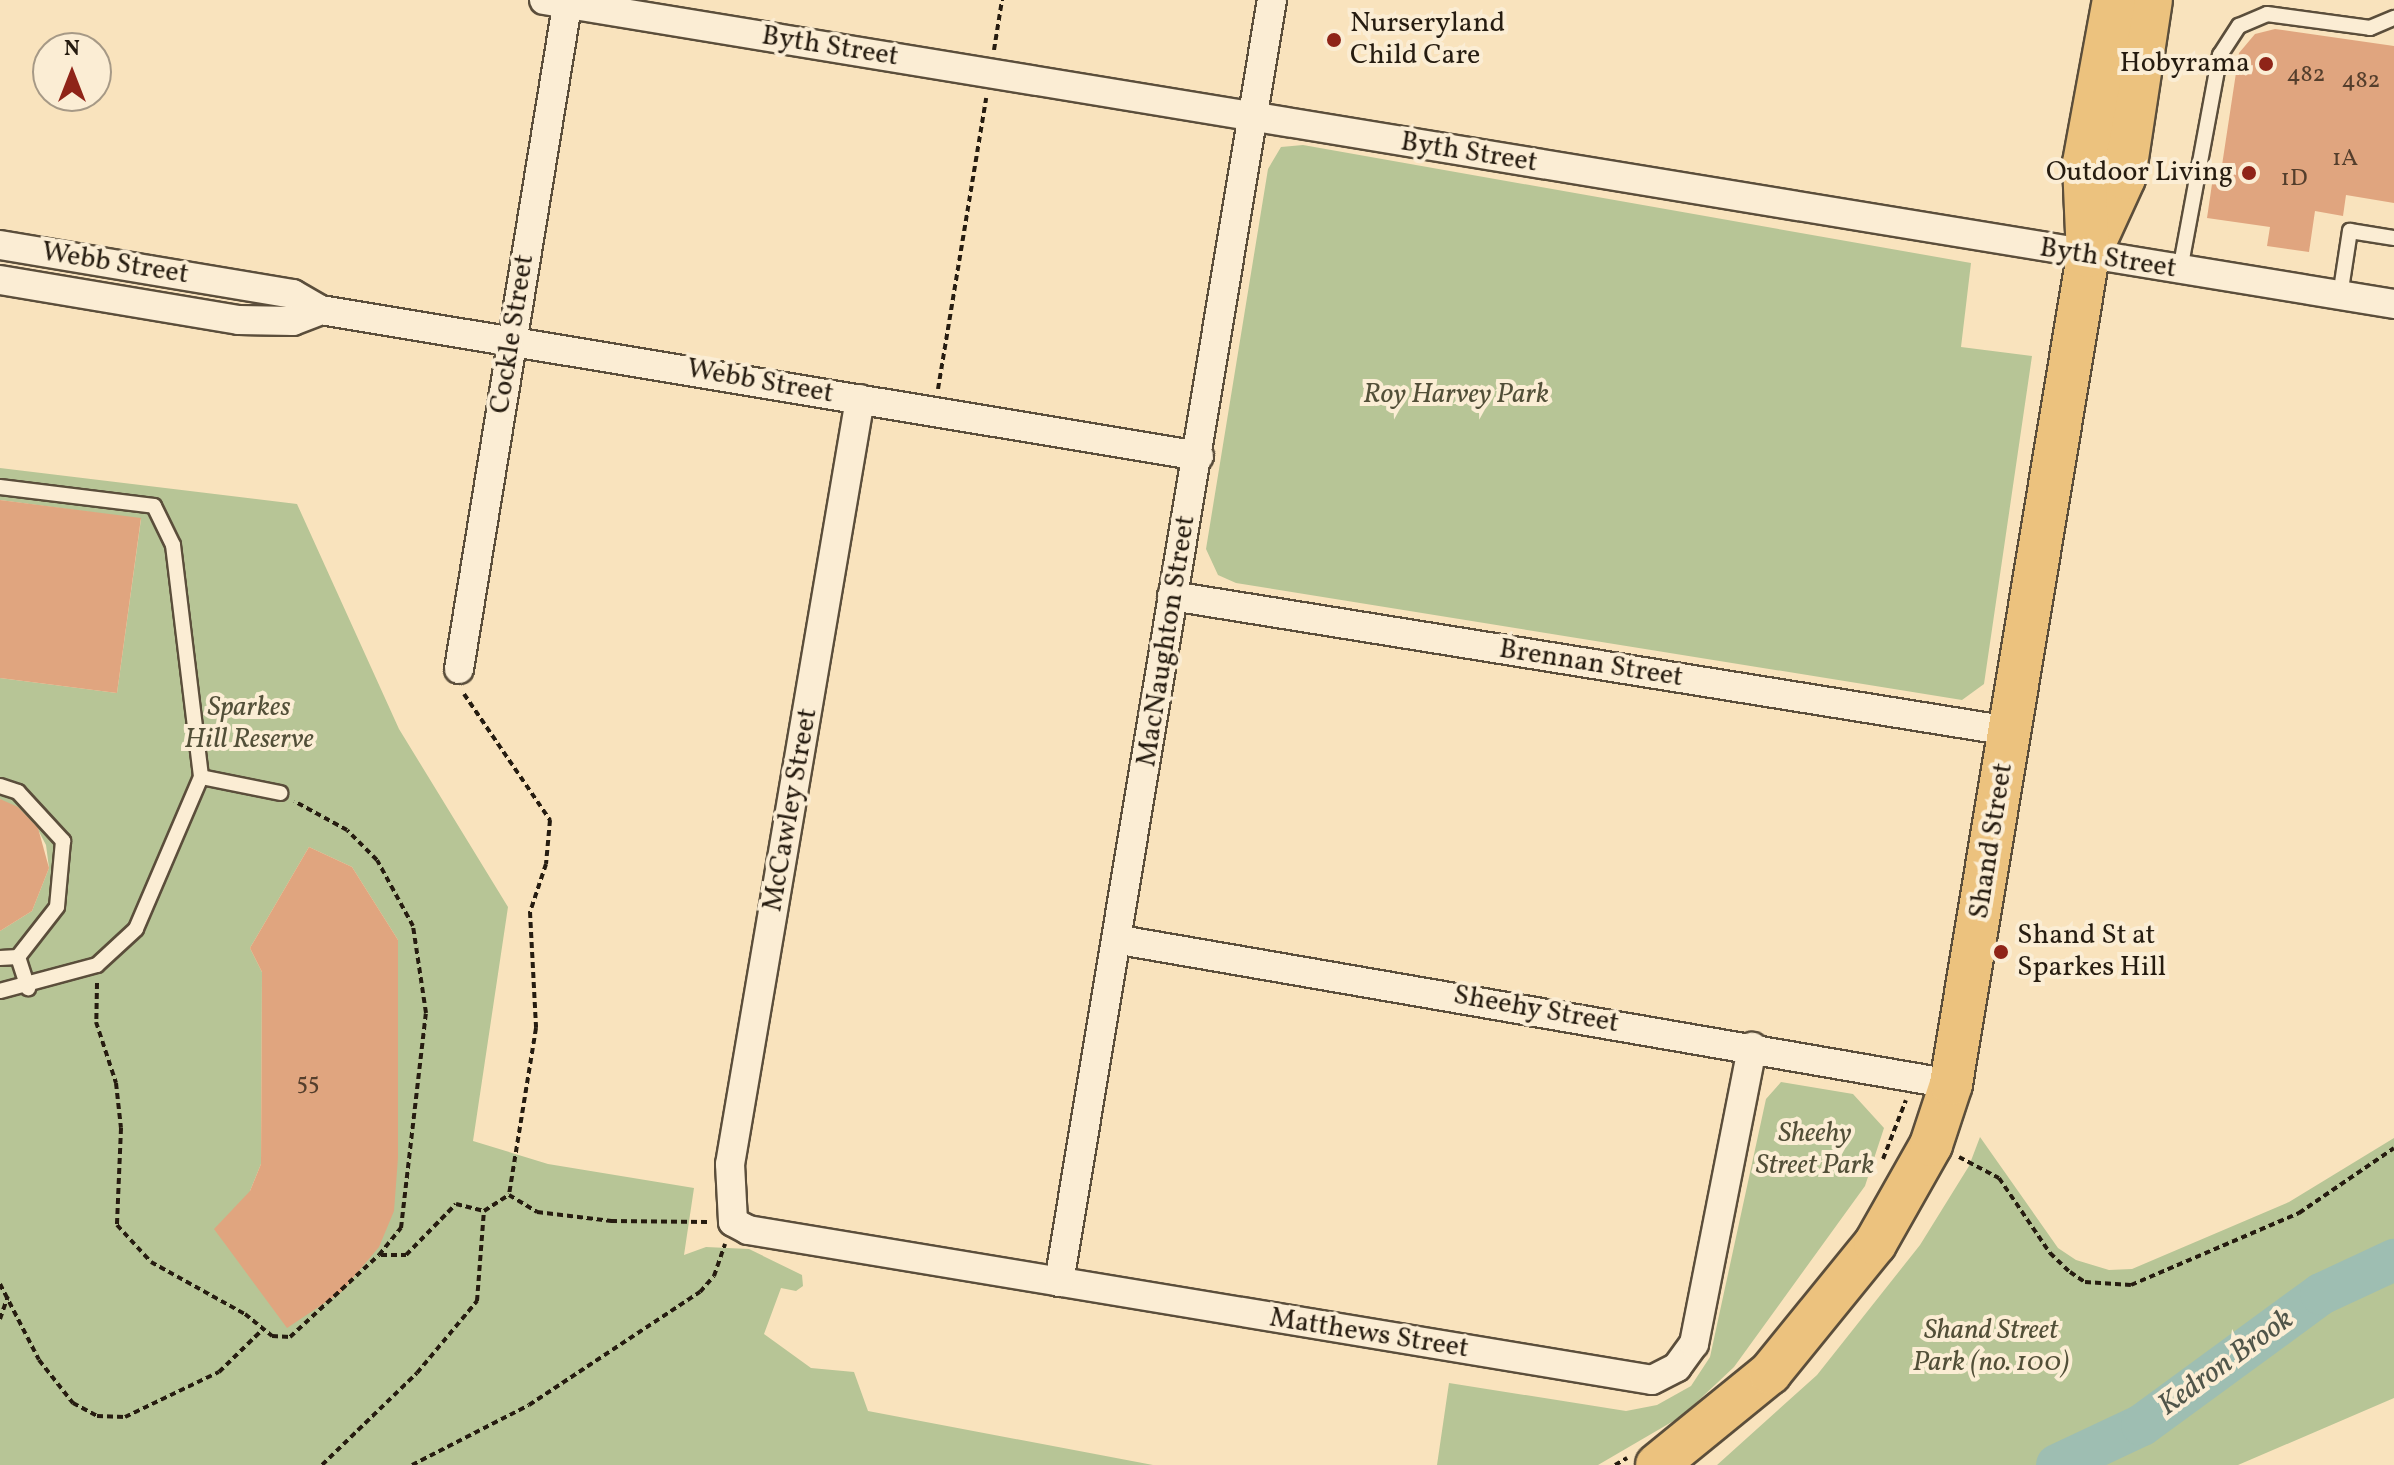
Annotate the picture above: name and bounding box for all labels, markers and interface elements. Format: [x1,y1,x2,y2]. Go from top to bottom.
place label: Nurseryland Child Care [1350,7,1505,73]
street label: Byth Street [759,20,901,74]
marker: Nurseryland Child Care [1325,31,1343,49]
north arrow [32,32,112,112]
text: N [64,34,80,65]
place label: Hobyrama [2120,47,2250,81]
marker: Hobyrama [2257,55,2275,73]
house number: 482 [2287,62,2325,90]
house number: 482 [2342,68,2380,96]
street label: Byth Street [1398,126,1540,180]
house number: 1A [2332,146,2358,174]
place label: Outdoor Living [2046,156,2233,190]
marker: Outdoor Living [2240,164,2258,182]
house number: 1D [2281,166,2307,194]
street label: Byth Street [2037,232,2179,286]
street label: Webb Street [39,236,191,292]
street label: Cockle Street [484,252,542,416]
street label: Webb Street [684,353,836,411]
park label: Roy Harvey Park [1363,378,1549,412]
street label: MacNaughton Street [1131,513,1203,769]
street label: Brennan Street [1497,633,1685,695]
park label: Sparkes Hill Reserve [184,691,314,757]
street label: McCawley Street [757,705,825,915]
street label: Shand Street [1963,761,2021,921]
place label: Shand St at Sparkes Hill [2017,919,2166,985]
marker: Shand St at Sparkes Hill [1992,943,2010,961]
street label: Sheehy Street [1450,979,1622,1041]
house number: 55 [296,1070,320,1098]
park label: Sheehy Street Park [1756,1117,1874,1183]
street label: Matthews Street [1267,1302,1471,1366]
water label: Kedron Brook [2151,1302,2301,1424]
park label: Shand Street Park (no. 100) [1913,1314,2069,1380]

